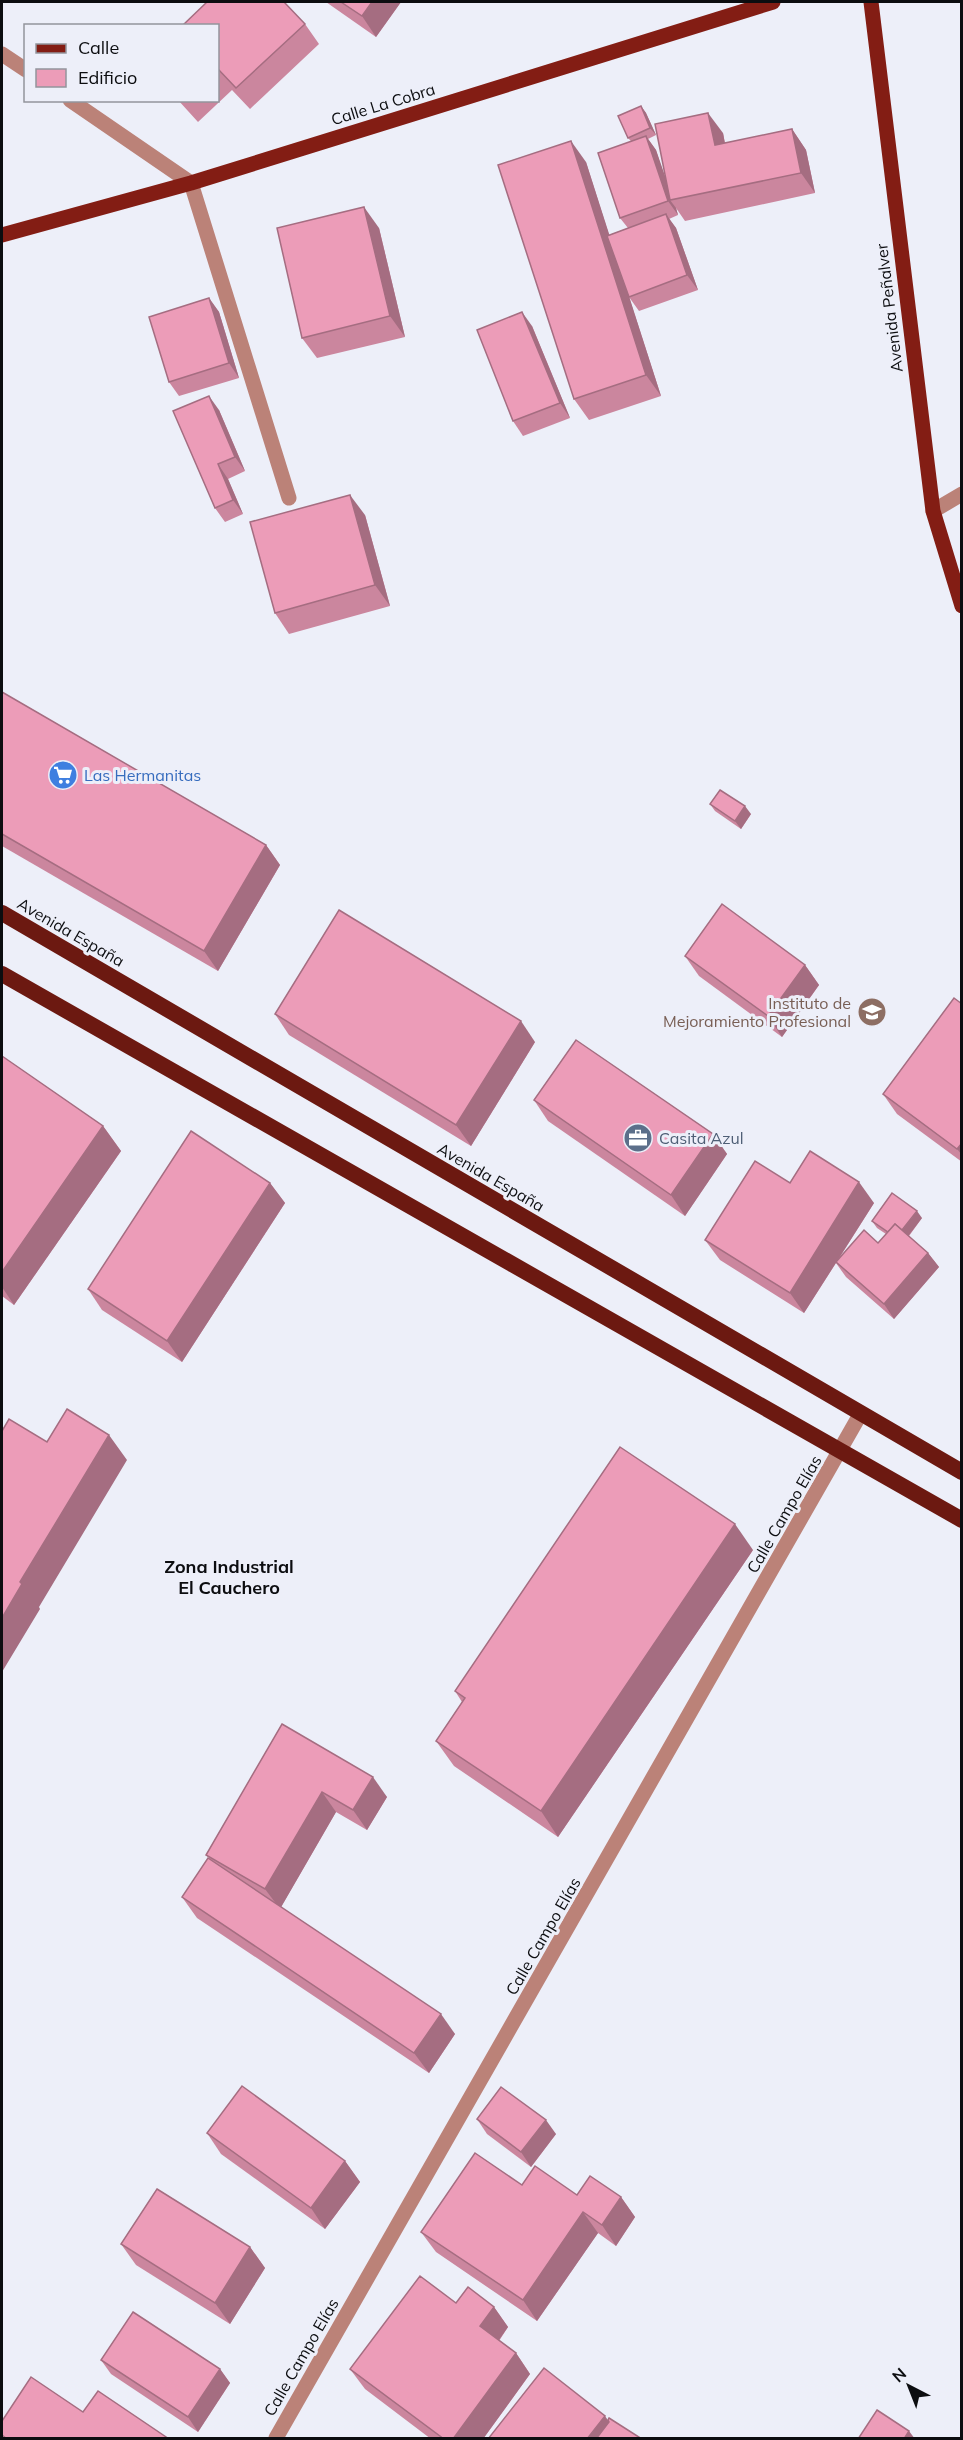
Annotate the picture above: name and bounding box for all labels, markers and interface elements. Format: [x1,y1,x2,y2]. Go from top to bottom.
legend [24,24,219,102]
text: Calle [78,36,119,59]
text: Edificio [78,66,137,89]
street label: Calle La Cobra [329,79,437,129]
street label: Avenida Peñalver [871,242,907,373]
supermarket icon: Las Hermanitas [47,759,79,791]
place label: Las Hermanitas [84,765,201,785]
street label: Avenida España [14,893,128,971]
place label: Instituto de Mejoramiento Profesional [663,993,851,1031]
school or university icon: Instituto de Mejoramiento Profesional [856,996,888,1028]
office icon: Casita Azul [622,1122,654,1154]
place label: Casita Azul [659,1128,744,1148]
street label: Avenida España [434,1138,548,1216]
street label: Calle Campo Elías [742,1452,826,1576]
district label: Zona Industrial El Cauchero [164,1555,294,1599]
street label: Calle Campo Elías [501,1874,585,1998]
street label: Calle Campo Elías [259,2295,343,2419]
north arrow [879,2356,939,2416]
text: N [888,2363,910,2386]

